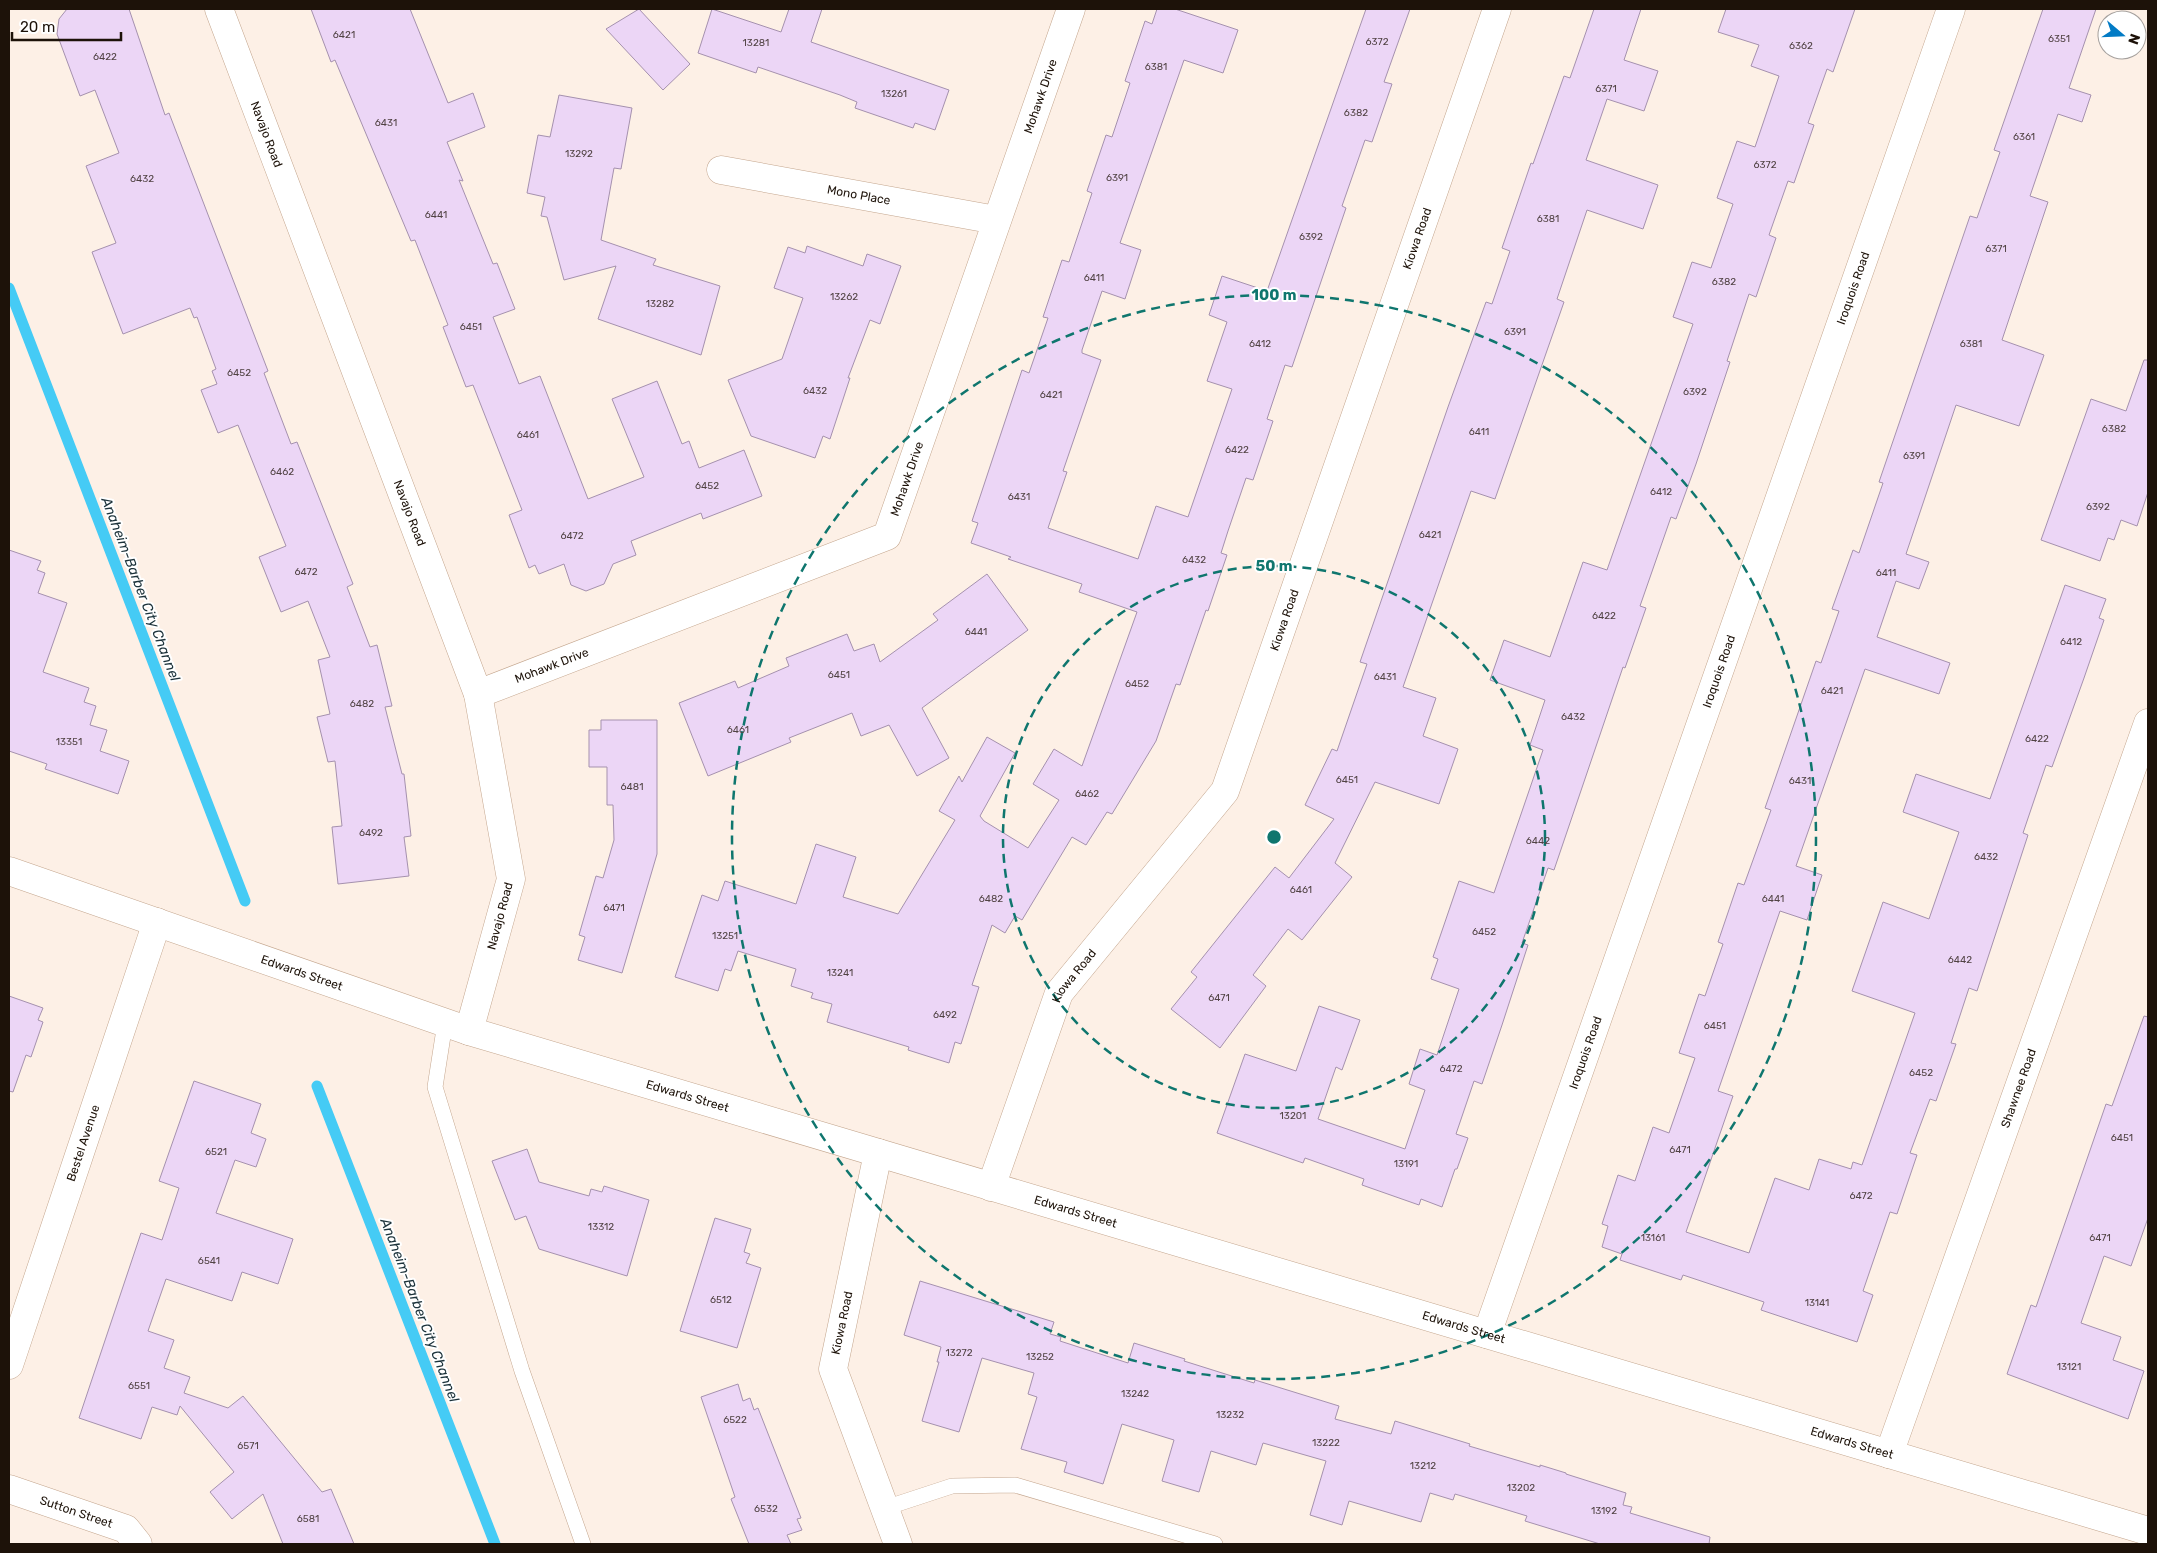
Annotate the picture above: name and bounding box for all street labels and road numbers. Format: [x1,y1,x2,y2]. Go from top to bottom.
street label: Mohawk Drive [1021,57,1060,136]
street label: Navajo Road [248,99,285,169]
street label: Mono Place [826,182,892,208]
street label: Kiowa Road [1400,206,1434,271]
street label: Iroquois Road [1834,250,1872,327]
street label: Mohawk Drive [888,439,926,518]
street label: Navajo Road [391,478,428,548]
street label: Kiowa Road [1267,587,1302,653]
street label: Iroquois Road [1700,633,1738,710]
street label: Mohawk Drive [513,645,591,686]
street label: Navajo Road [484,881,516,951]
street label: Kiowa Road [1049,946,1099,1005]
street label: Edwards Street [259,952,345,994]
street label: Iroquois Road [1566,1014,1605,1091]
street label: Shawnee Road [1998,1047,2039,1130]
street label: Edwards Street [644,1077,731,1115]
street label: Bestel Avenue [64,1103,103,1183]
street label: Edwards Street [1033,1193,1119,1231]
street label: Kiowa Road [828,1290,856,1356]
street label: Edwards Street [1421,1308,1507,1346]
street label: Edwards Street [1809,1424,1895,1462]
street label: Sutton Street [38,1493,115,1531]

